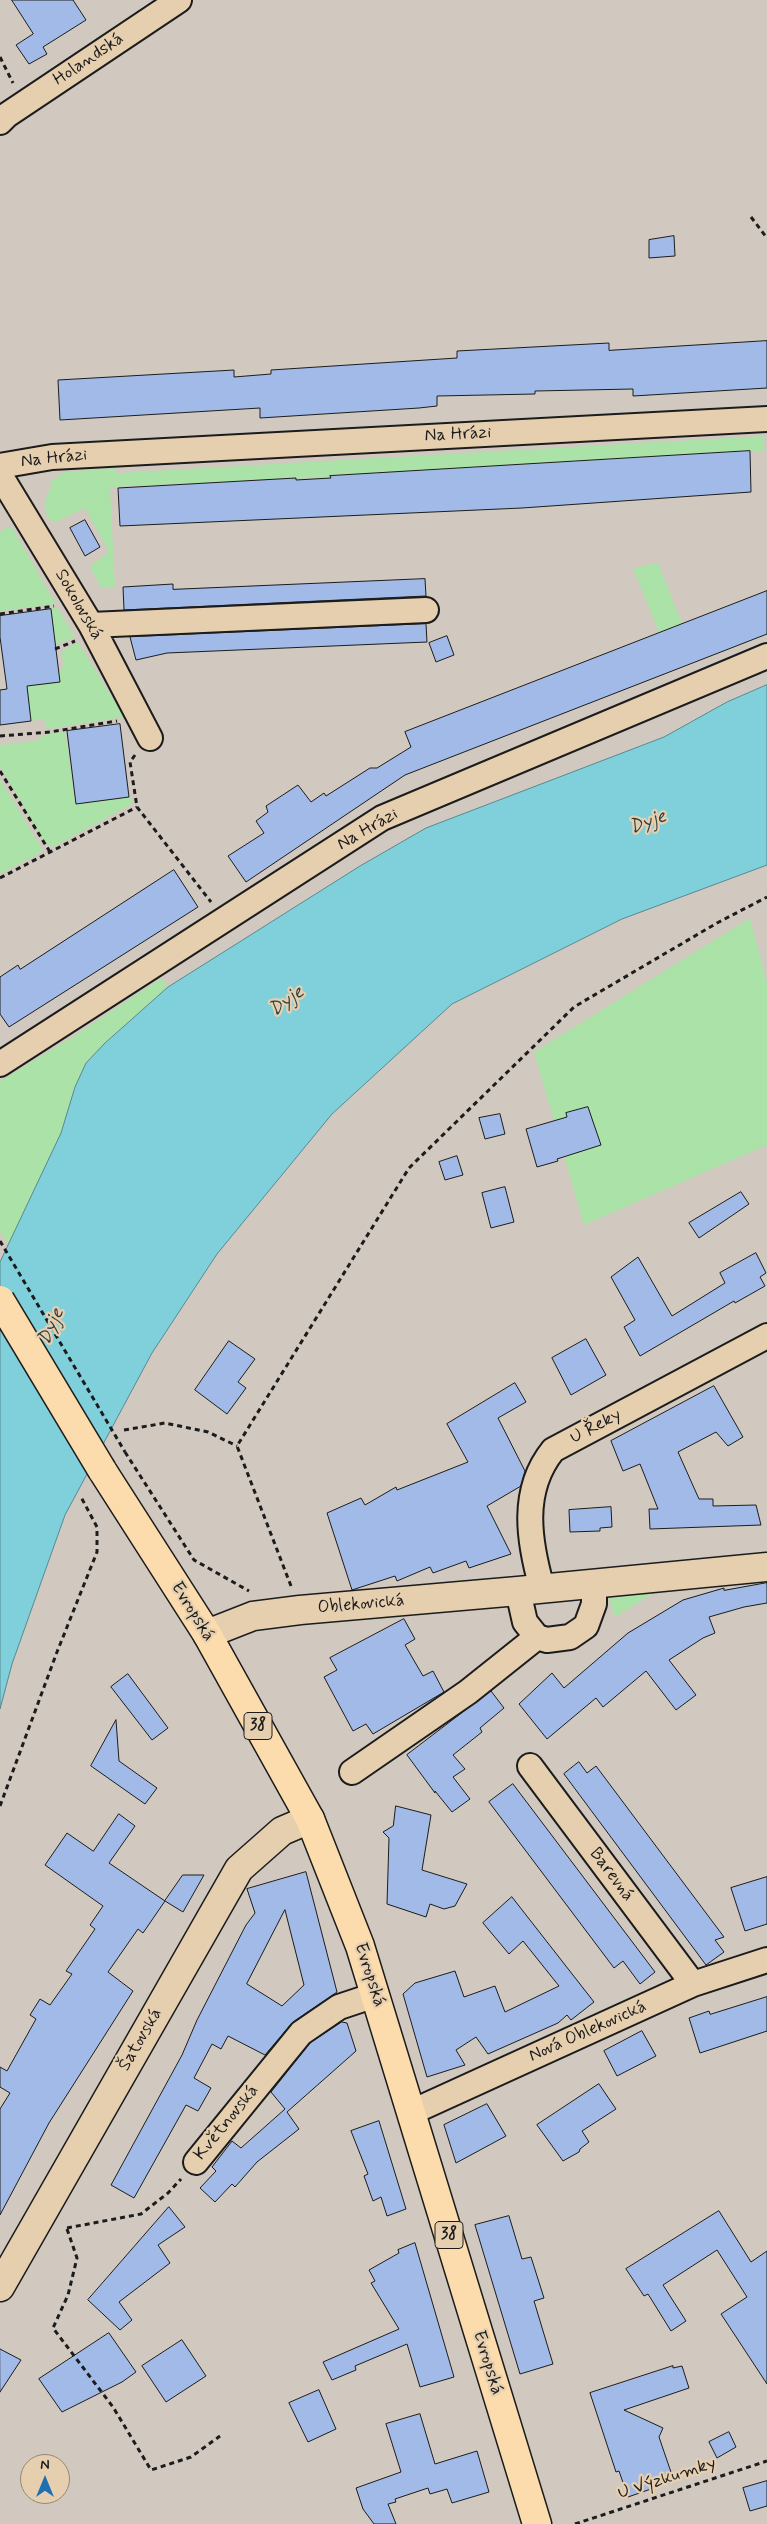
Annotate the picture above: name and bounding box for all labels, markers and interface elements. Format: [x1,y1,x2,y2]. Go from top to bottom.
street label: Holandská [50,29,128,91]
street label: Na Hrázi [424,422,492,448]
street label: Na Hrázi [20,445,88,473]
street label: Sokolovská [49,566,107,644]
street label: Na Hrázi [334,804,402,856]
water label: Dyje [626,806,670,840]
water label: Dyje [265,982,309,1022]
water label: Dyje [34,1305,70,1349]
street label: U Řeky [567,1405,625,1449]
street label: Evropská [165,1578,219,1646]
street label: Oblekovická [317,1590,405,1620]
road number: 38 [244,1712,272,1740]
street label: Barevná [584,1844,638,1906]
street label: Evropská [349,1940,389,2010]
street label: Nová Oblekovická [526,1996,650,2068]
street label: Šatovská [114,2005,168,2075]
street label: Květnovská [190,2081,264,2165]
road number: 38 [435,2222,463,2248]
street label: Evropská [467,2328,507,2398]
street label: U Výzkumky [615,2453,719,2505]
north arrow [20,2454,70,2504]
text: N [40,2456,50,2474]

